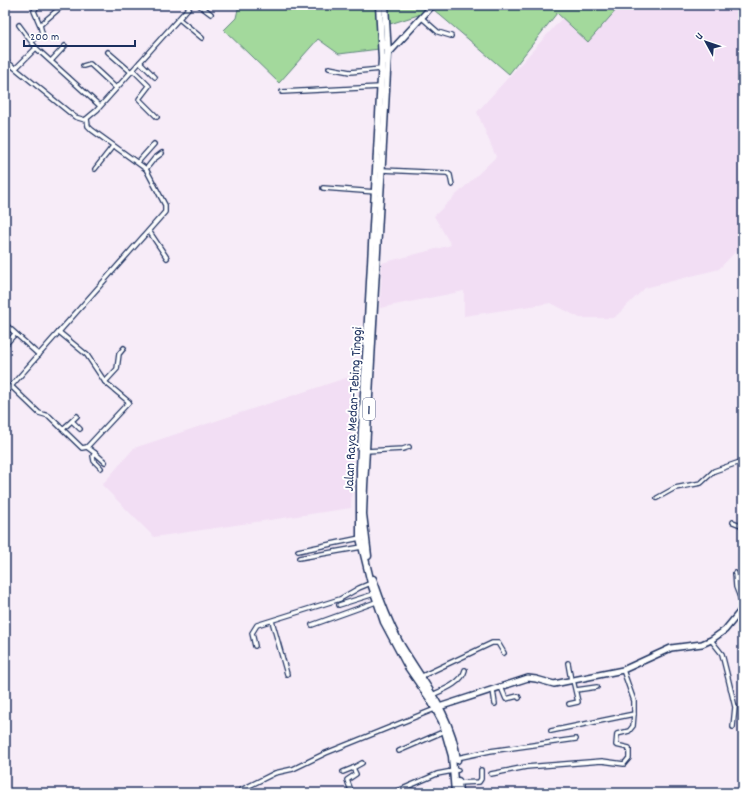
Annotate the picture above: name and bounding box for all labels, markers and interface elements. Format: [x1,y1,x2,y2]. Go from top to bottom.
scale bar [24,22,135,48]
north arrow [686,22,726,62]
text: 200 m [30,29,59,46]
text: U [692,30,708,44]
street label: Jalan Raya Medan-Tebing Tinggi [340,326,368,492]
road number: 1 [363,398,375,420]

